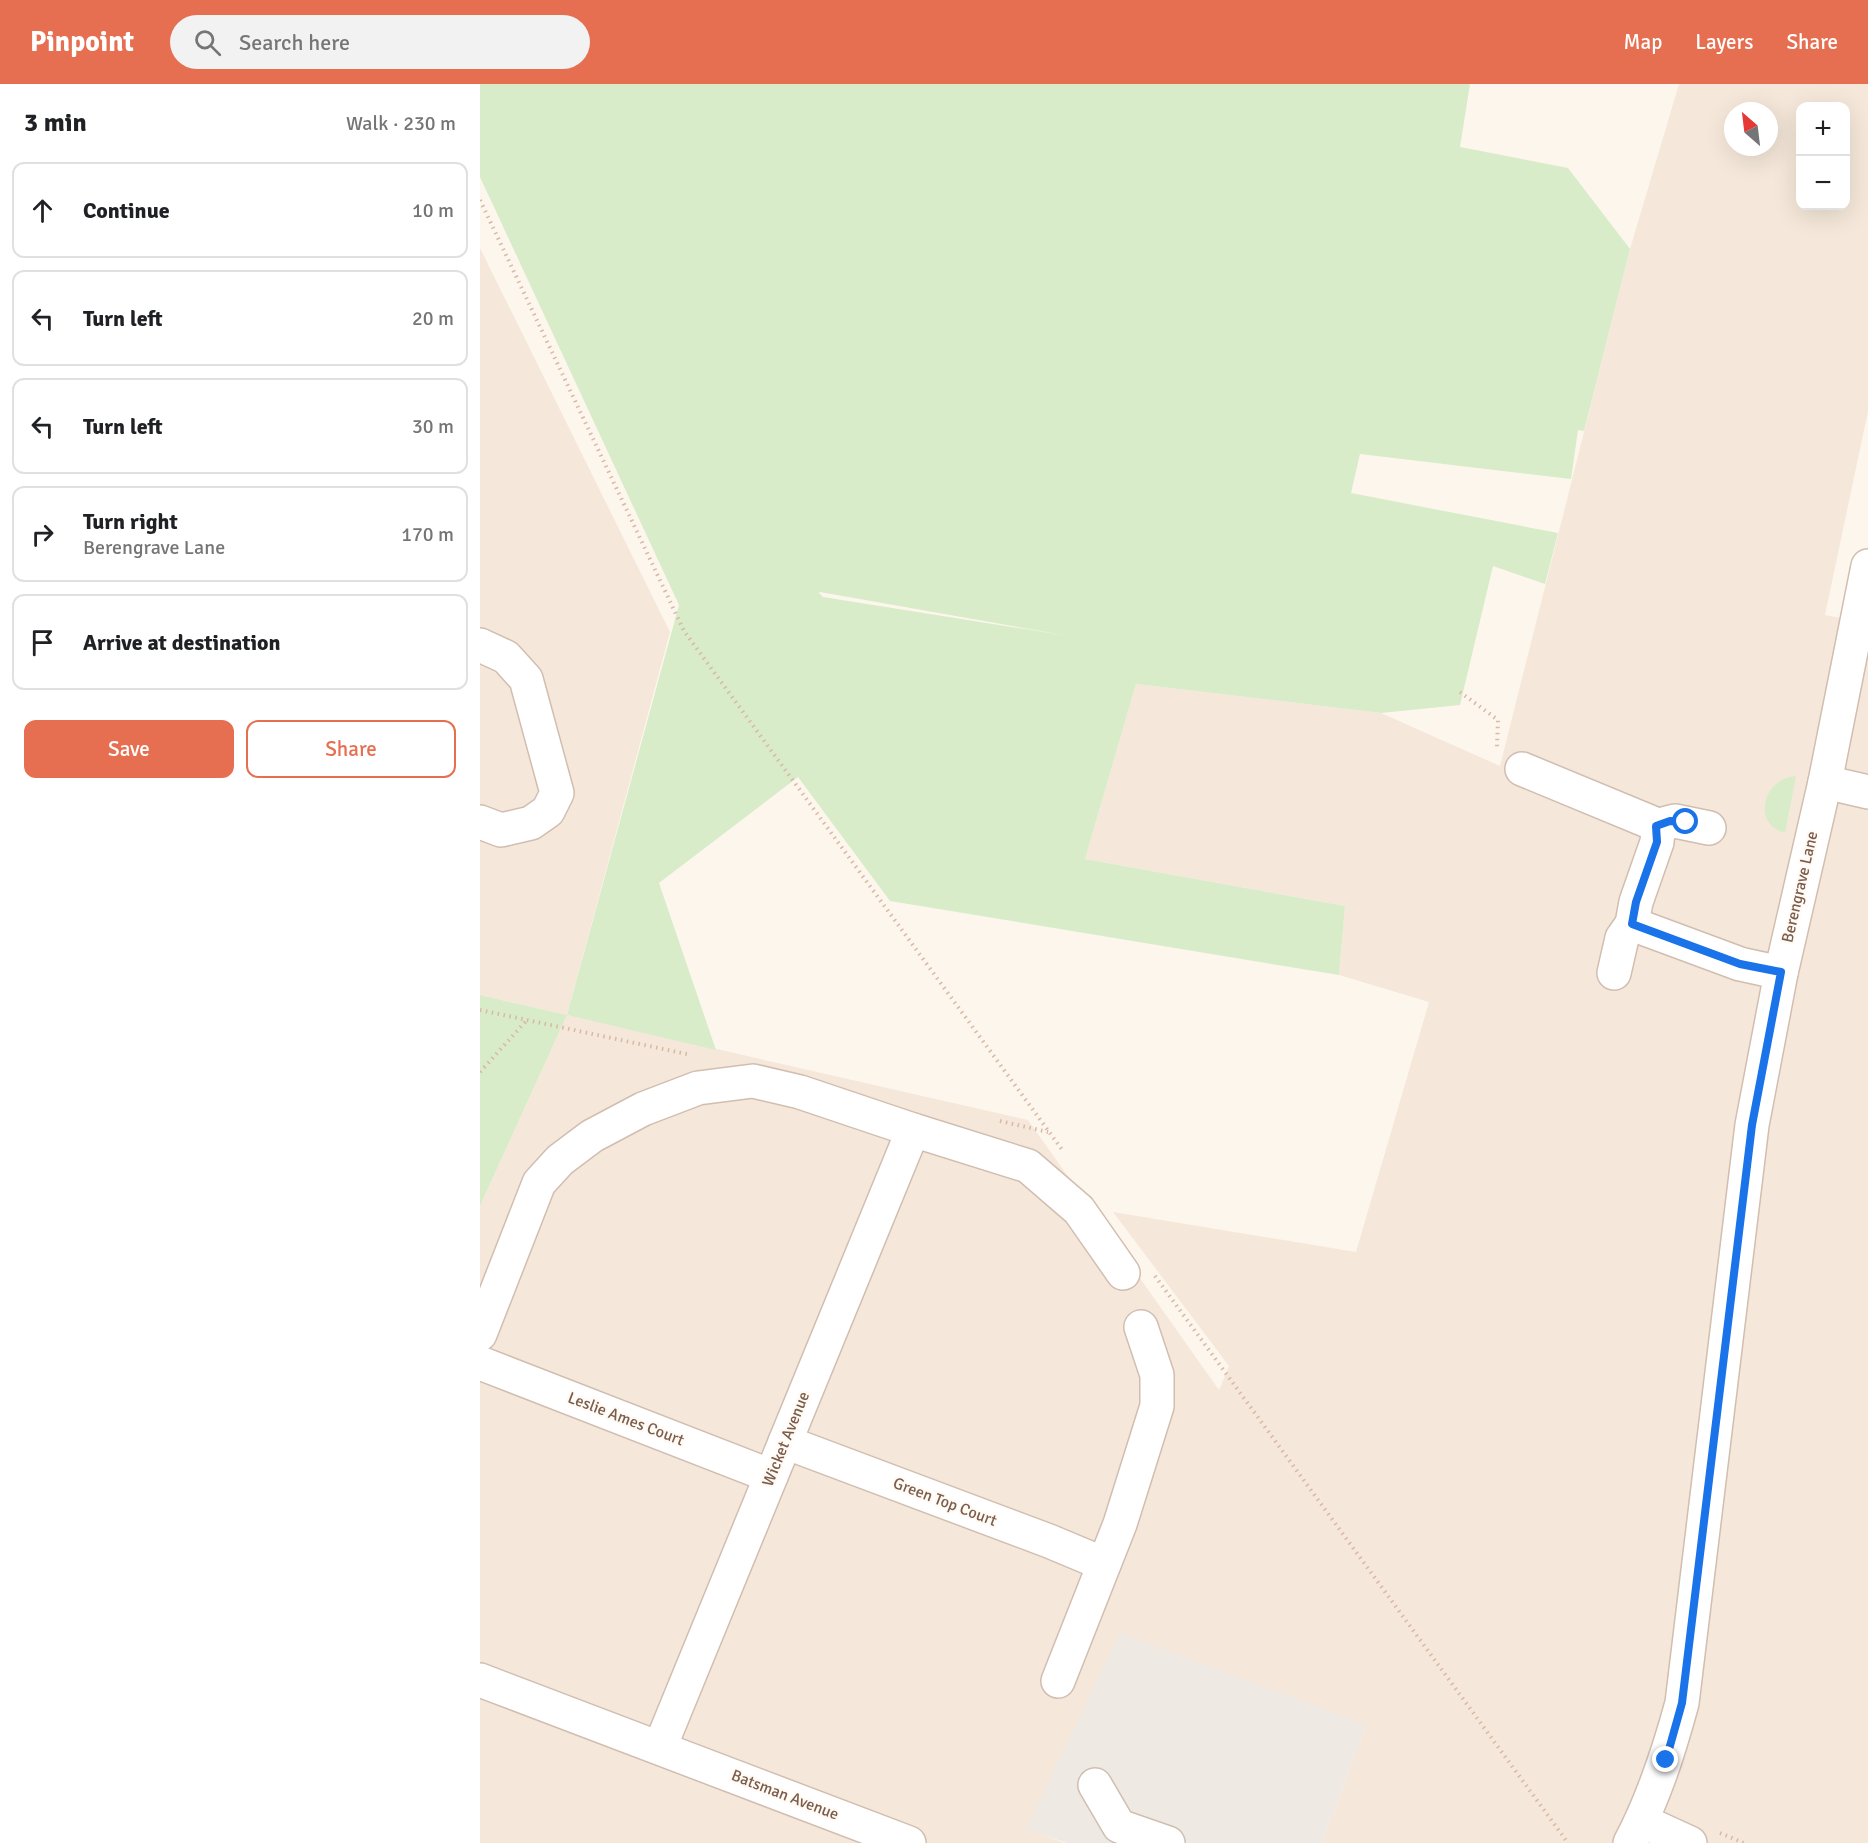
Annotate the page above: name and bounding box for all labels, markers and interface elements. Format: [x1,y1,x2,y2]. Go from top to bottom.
search box [170,15,590,69]
text: Pinpoint [30,25,134,59]
icon: search [191,26,224,59]
text: Search here [239,29,350,56]
text: Map [1624,29,1662,55]
text: Layers [1695,29,1753,55]
text: Share [1786,29,1838,55]
north arrow [1724,102,1778,156]
map controls [1796,102,1850,210]
button: + [1796,102,1850,156]
text: 3 min [24,107,87,139]
text: Walk · 230 m [346,111,456,136]
button: − [1796,156,1850,210]
icon: ahead [26,194,59,227]
text: Continue [83,197,170,224]
text: 10 m [412,198,454,223]
icon: left [26,302,59,335]
text: Turn left [83,305,163,332]
text: 20 m [412,306,454,331]
icon: left [26,410,59,443]
text: Turn left [83,413,163,440]
text: 30 m [412,414,454,439]
text: Turn right [83,508,178,535]
icon: right [26,518,59,551]
text: 170 m [401,522,454,547]
text: Berengrave Lane [83,535,225,560]
icon: arrive [26,626,59,659]
text: Arrive at destination [83,629,280,656]
button: Save [24,720,234,778]
button: Share [246,720,456,778]
route start [1672,808,1698,834]
street label: Berengrave Lane [1777,829,1823,945]
street label: Leslie Ames Court [565,1388,687,1451]
street label: Wicket Avenue [758,1389,814,1489]
street label: Green Top Court [890,1473,1000,1531]
route end [1652,1746,1678,1772]
street label: Batsman Avenue [728,1765,842,1825]

